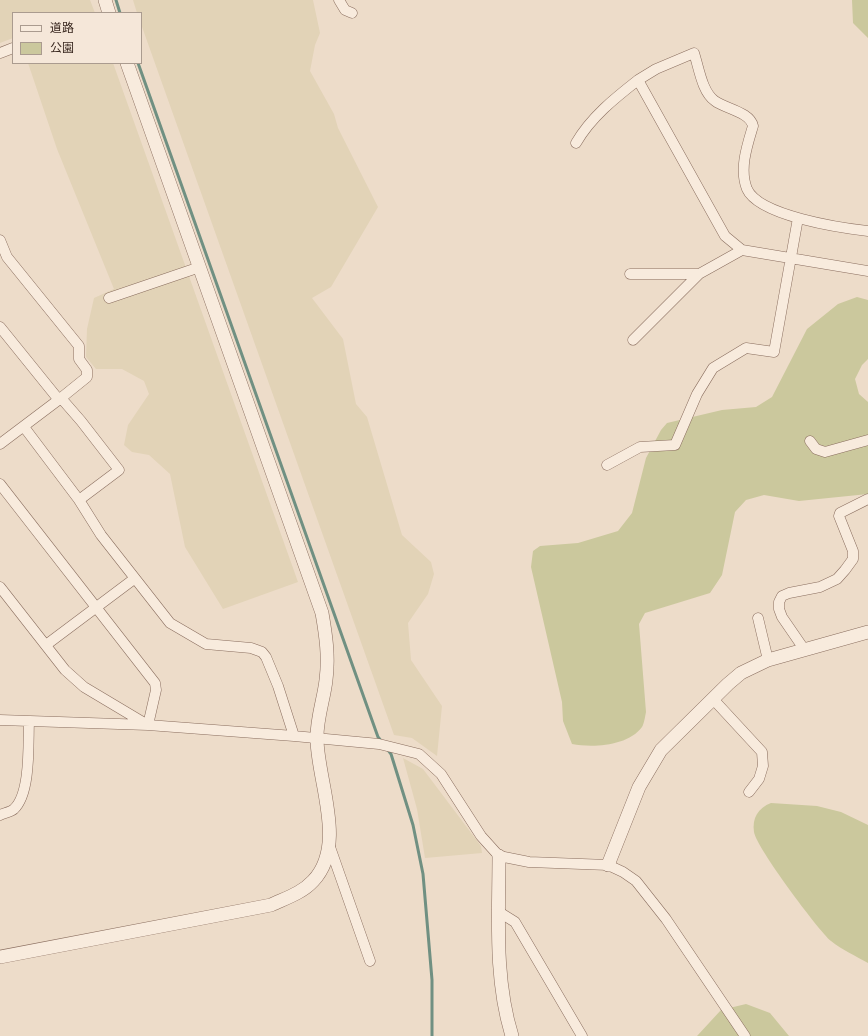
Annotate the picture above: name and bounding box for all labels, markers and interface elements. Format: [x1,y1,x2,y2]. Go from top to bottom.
legend [12,12,142,64]
text: 道路 [50,19,74,38]
text: 公園 [50,39,74,58]

